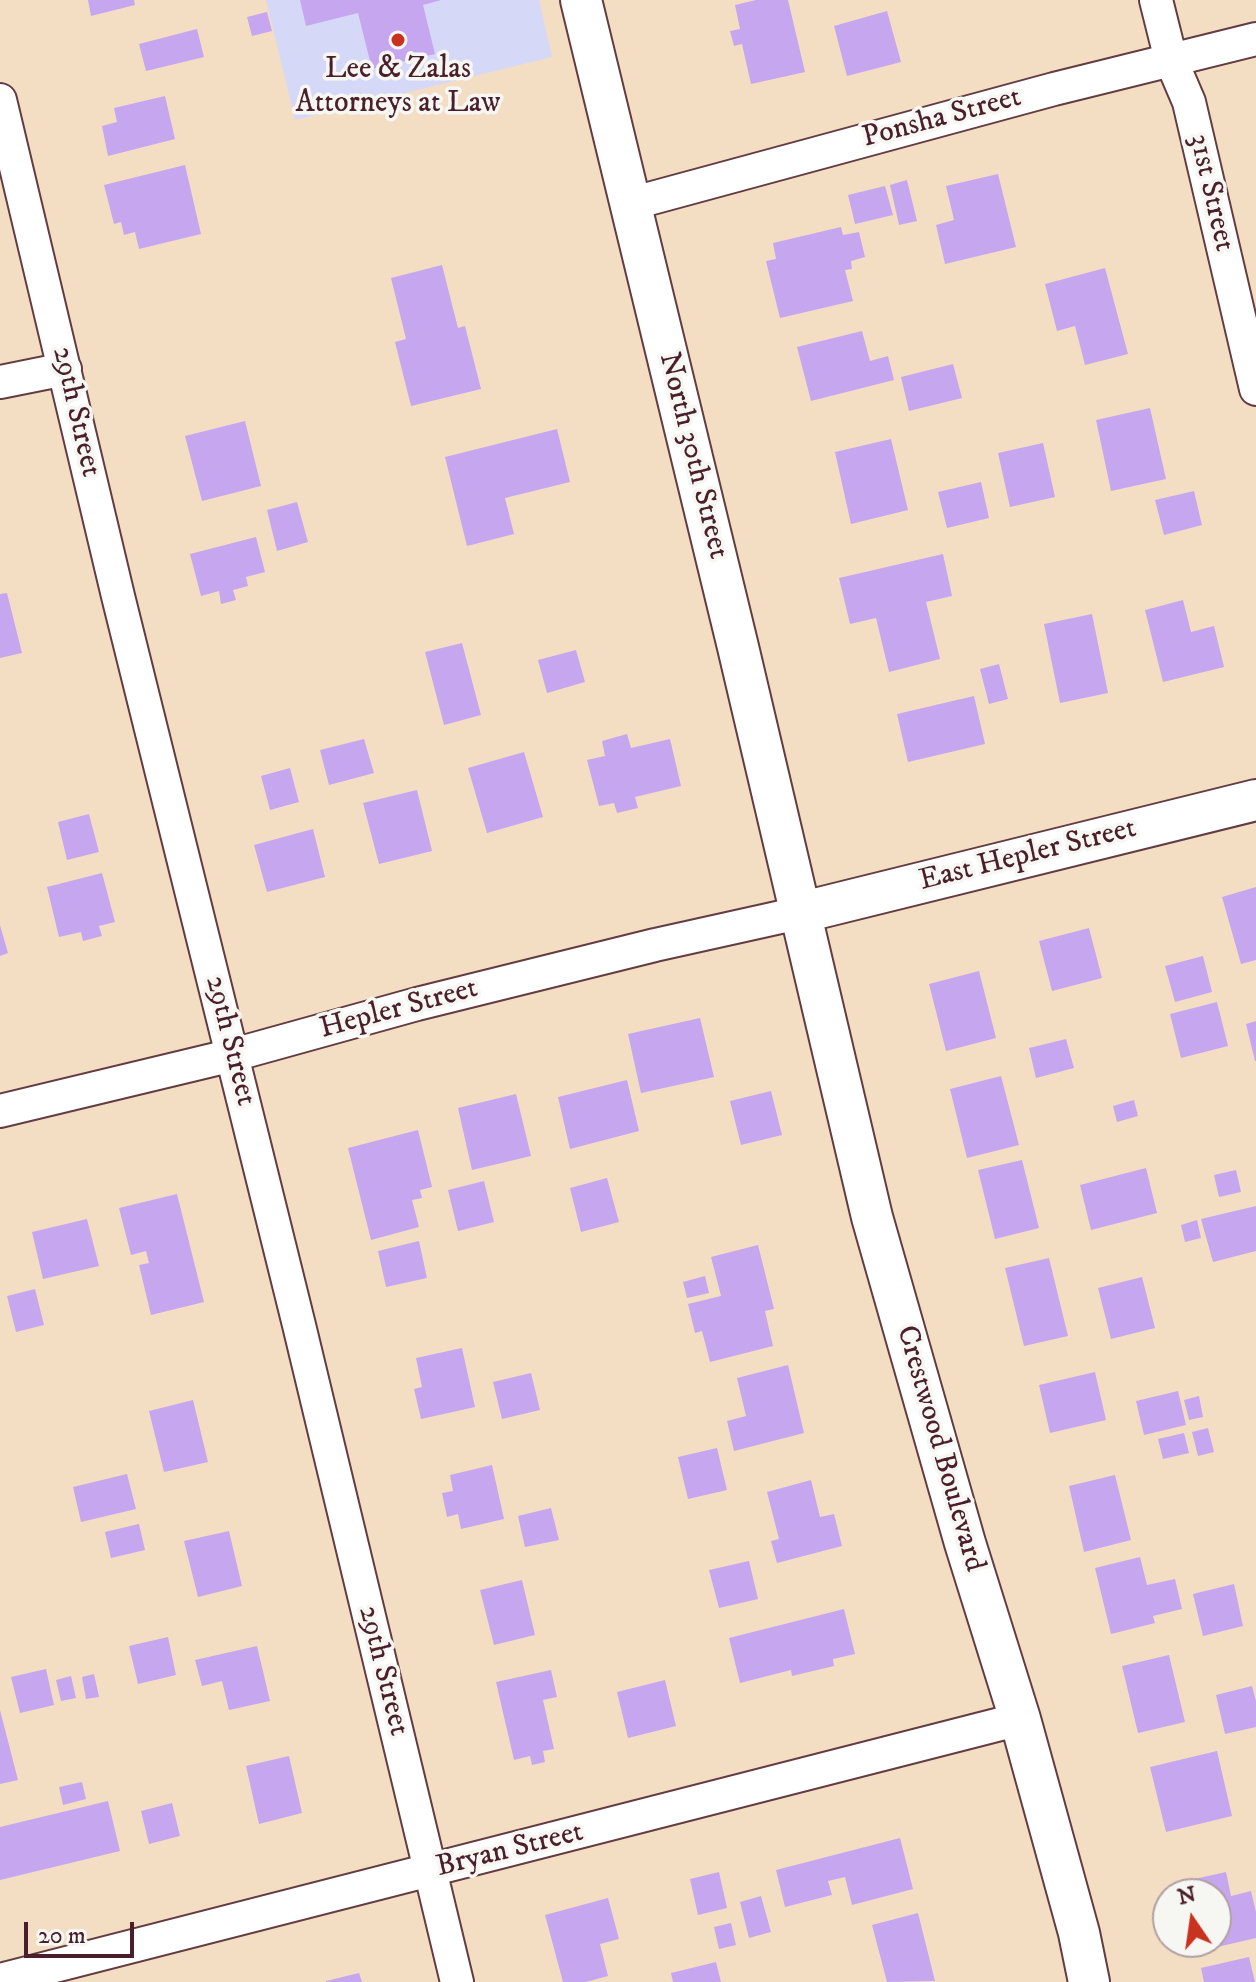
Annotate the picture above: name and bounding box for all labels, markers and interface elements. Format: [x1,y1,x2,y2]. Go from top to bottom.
marker: Lee & Zalas Attorneys at Law [389,31,407,49]
place label: Lee & Zalas Attorneys at Law [296,53,500,124]
street label: Ponsha Street [859,81,1025,157]
street label: 31st Street [1179,131,1241,255]
street label: 29th Street [43,343,107,481]
street label: North 30th Street [649,349,735,563]
street label: East Hepler Street [916,812,1140,900]
street label: 29th Street [196,972,262,1110]
street label: Hepler Street [316,972,482,1048]
street label: Crestwood Boulevard [887,1322,991,1576]
street label: 29th Street [349,1602,415,1740]
street label: Bryan Street [433,1815,587,1887]
north arrow [1152,1878,1232,1958]
text: N [1175,1881,1199,1911]
scale bar [28,1906,138,1956]
text: 20 m [38,1921,86,1951]

